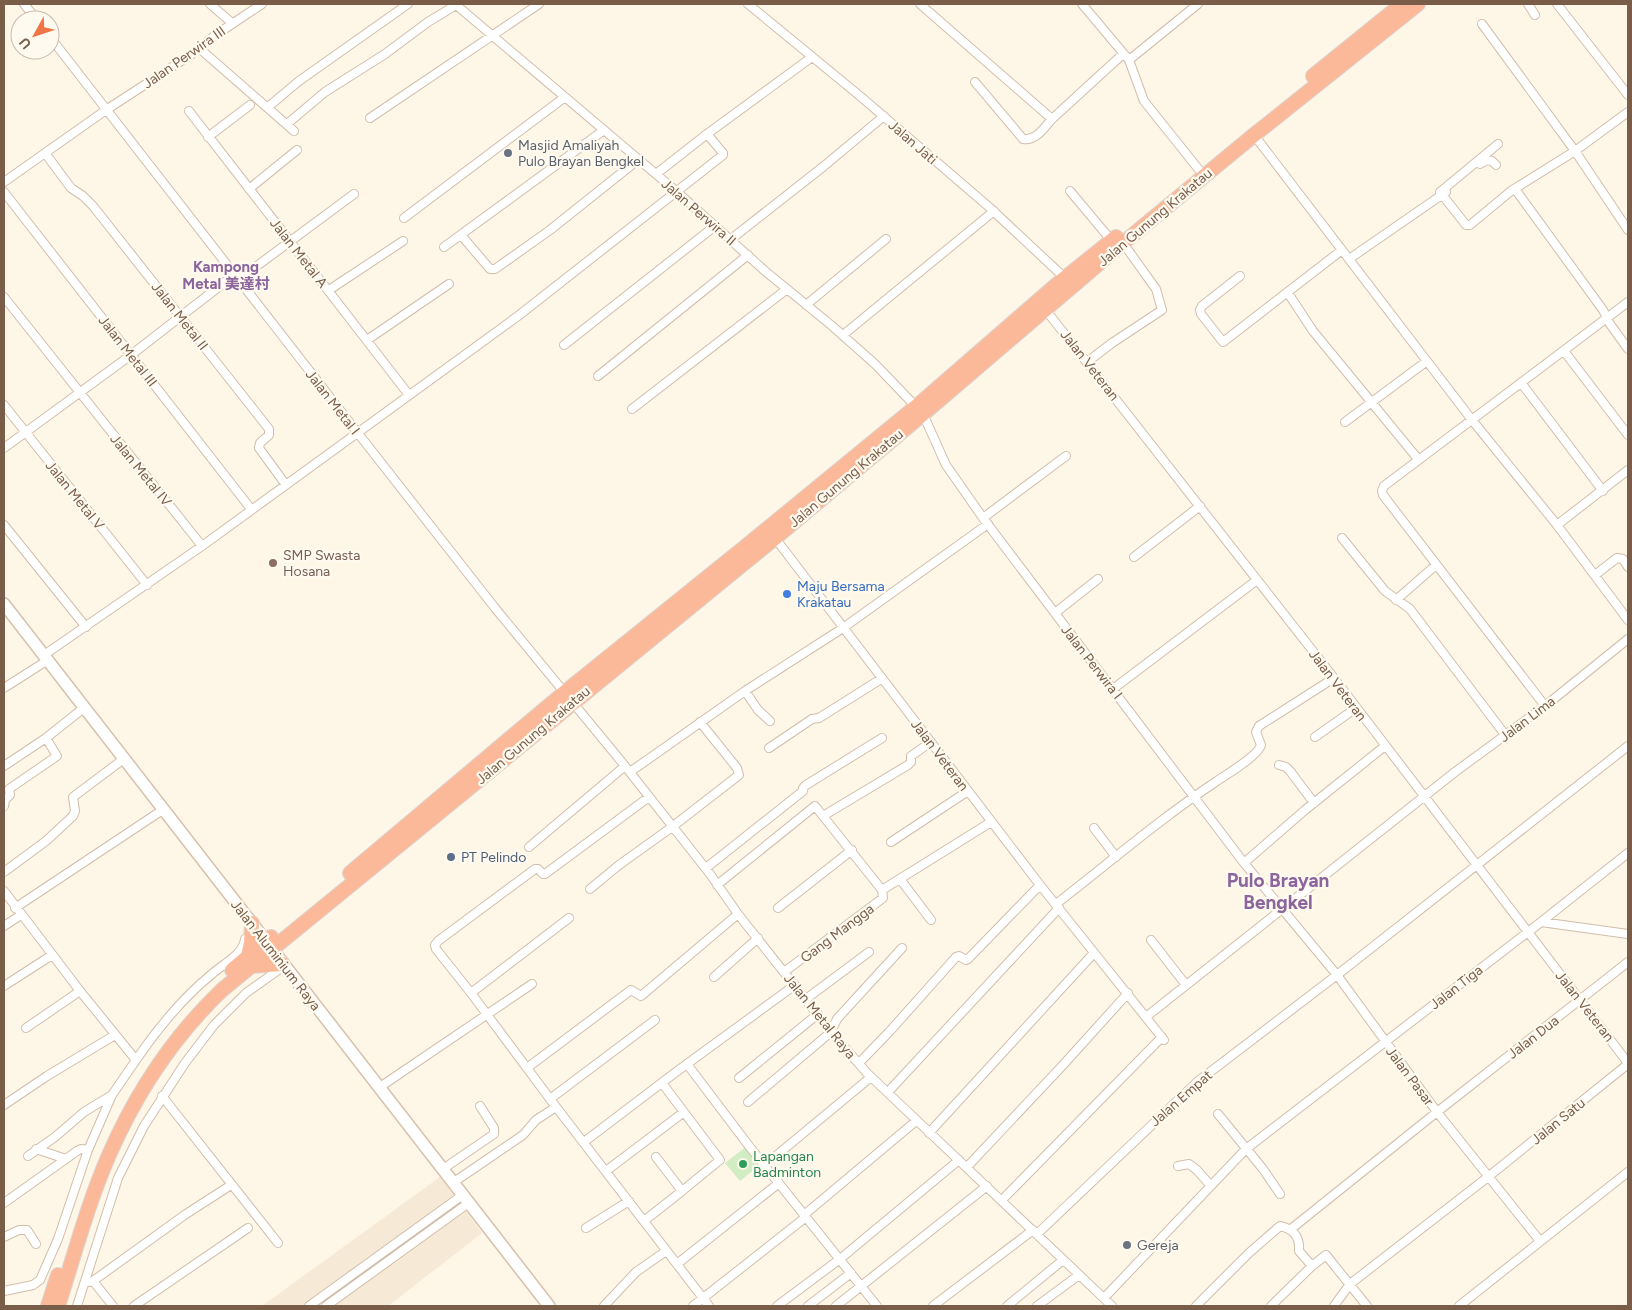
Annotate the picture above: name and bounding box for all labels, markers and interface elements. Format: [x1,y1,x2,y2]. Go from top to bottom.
north arrow [10,10,60,60]
street label: Jalan Perwira III [140,23,229,92]
text: U [16,34,35,52]
street label: Jalan Jati [885,117,940,168]
place label: Masjid Amaliyah Pulo Brayan Bengkel [518,137,644,170]
marker: Masjid Amaliyah Pulo Brayan Bengkel [502,147,514,159]
street label: Jalan Gunung Krakatau [1095,165,1216,270]
street label: Jalan Perwira II [658,175,739,249]
street label: Jalan Metal A [266,215,331,292]
district label: Kampong Metal 美達村 [182,258,270,293]
street label: Jalan Metal II [148,279,212,354]
street label: Jalan Metal III [95,312,161,390]
street label: Jalan Veteran [1057,326,1123,404]
street label: Jalan Metal I [302,366,363,438]
street label: Jalan Gunung Krakatau [786,426,907,531]
street label: Jalan Metal IV [106,431,175,510]
street label: Jalan Metal V [42,457,108,534]
place label: SMP Swasta Hosana [283,547,360,580]
marker: SMP Swasta Hosana [267,557,279,569]
place label: Maju Bersama Krakatau [797,578,885,611]
marker: Maju Bersama Krakatau [781,588,793,600]
street label: Jalan Perwira I [1057,622,1126,703]
street label: Jalan Veteran [1305,646,1370,725]
street label: Jalan Gunung Krakatau [473,683,594,788]
street label: Jalan Lima [1496,693,1559,746]
street label: Jalan Veteran [907,716,972,795]
place label: PT Pelindo [461,849,526,866]
marker: PT Pelindo [445,851,457,863]
district label: Pulo Brayan Bengkel [1227,869,1329,914]
street label: Jalan Aluminium Raya [227,897,324,1014]
street label: Gang Mangga [797,900,877,967]
street label: Jalan Tiga [1427,962,1486,1013]
street label: Jalan Veteran [1552,967,1618,1045]
street label: Jalan Metal Raya [780,970,859,1062]
street label: Jalan Dua [1504,1012,1562,1063]
street label: Jalan Pasar [1382,1043,1437,1109]
street label: Jalan Empat [1147,1067,1216,1130]
street label: Jalan Satu [1528,1094,1589,1148]
place label: Lapangan Badminton [753,1148,821,1181]
marker: Lapangan Badminton [737,1158,749,1170]
place label: Gereja [1137,1237,1179,1254]
marker: Gereja [1121,1239,1133,1251]

